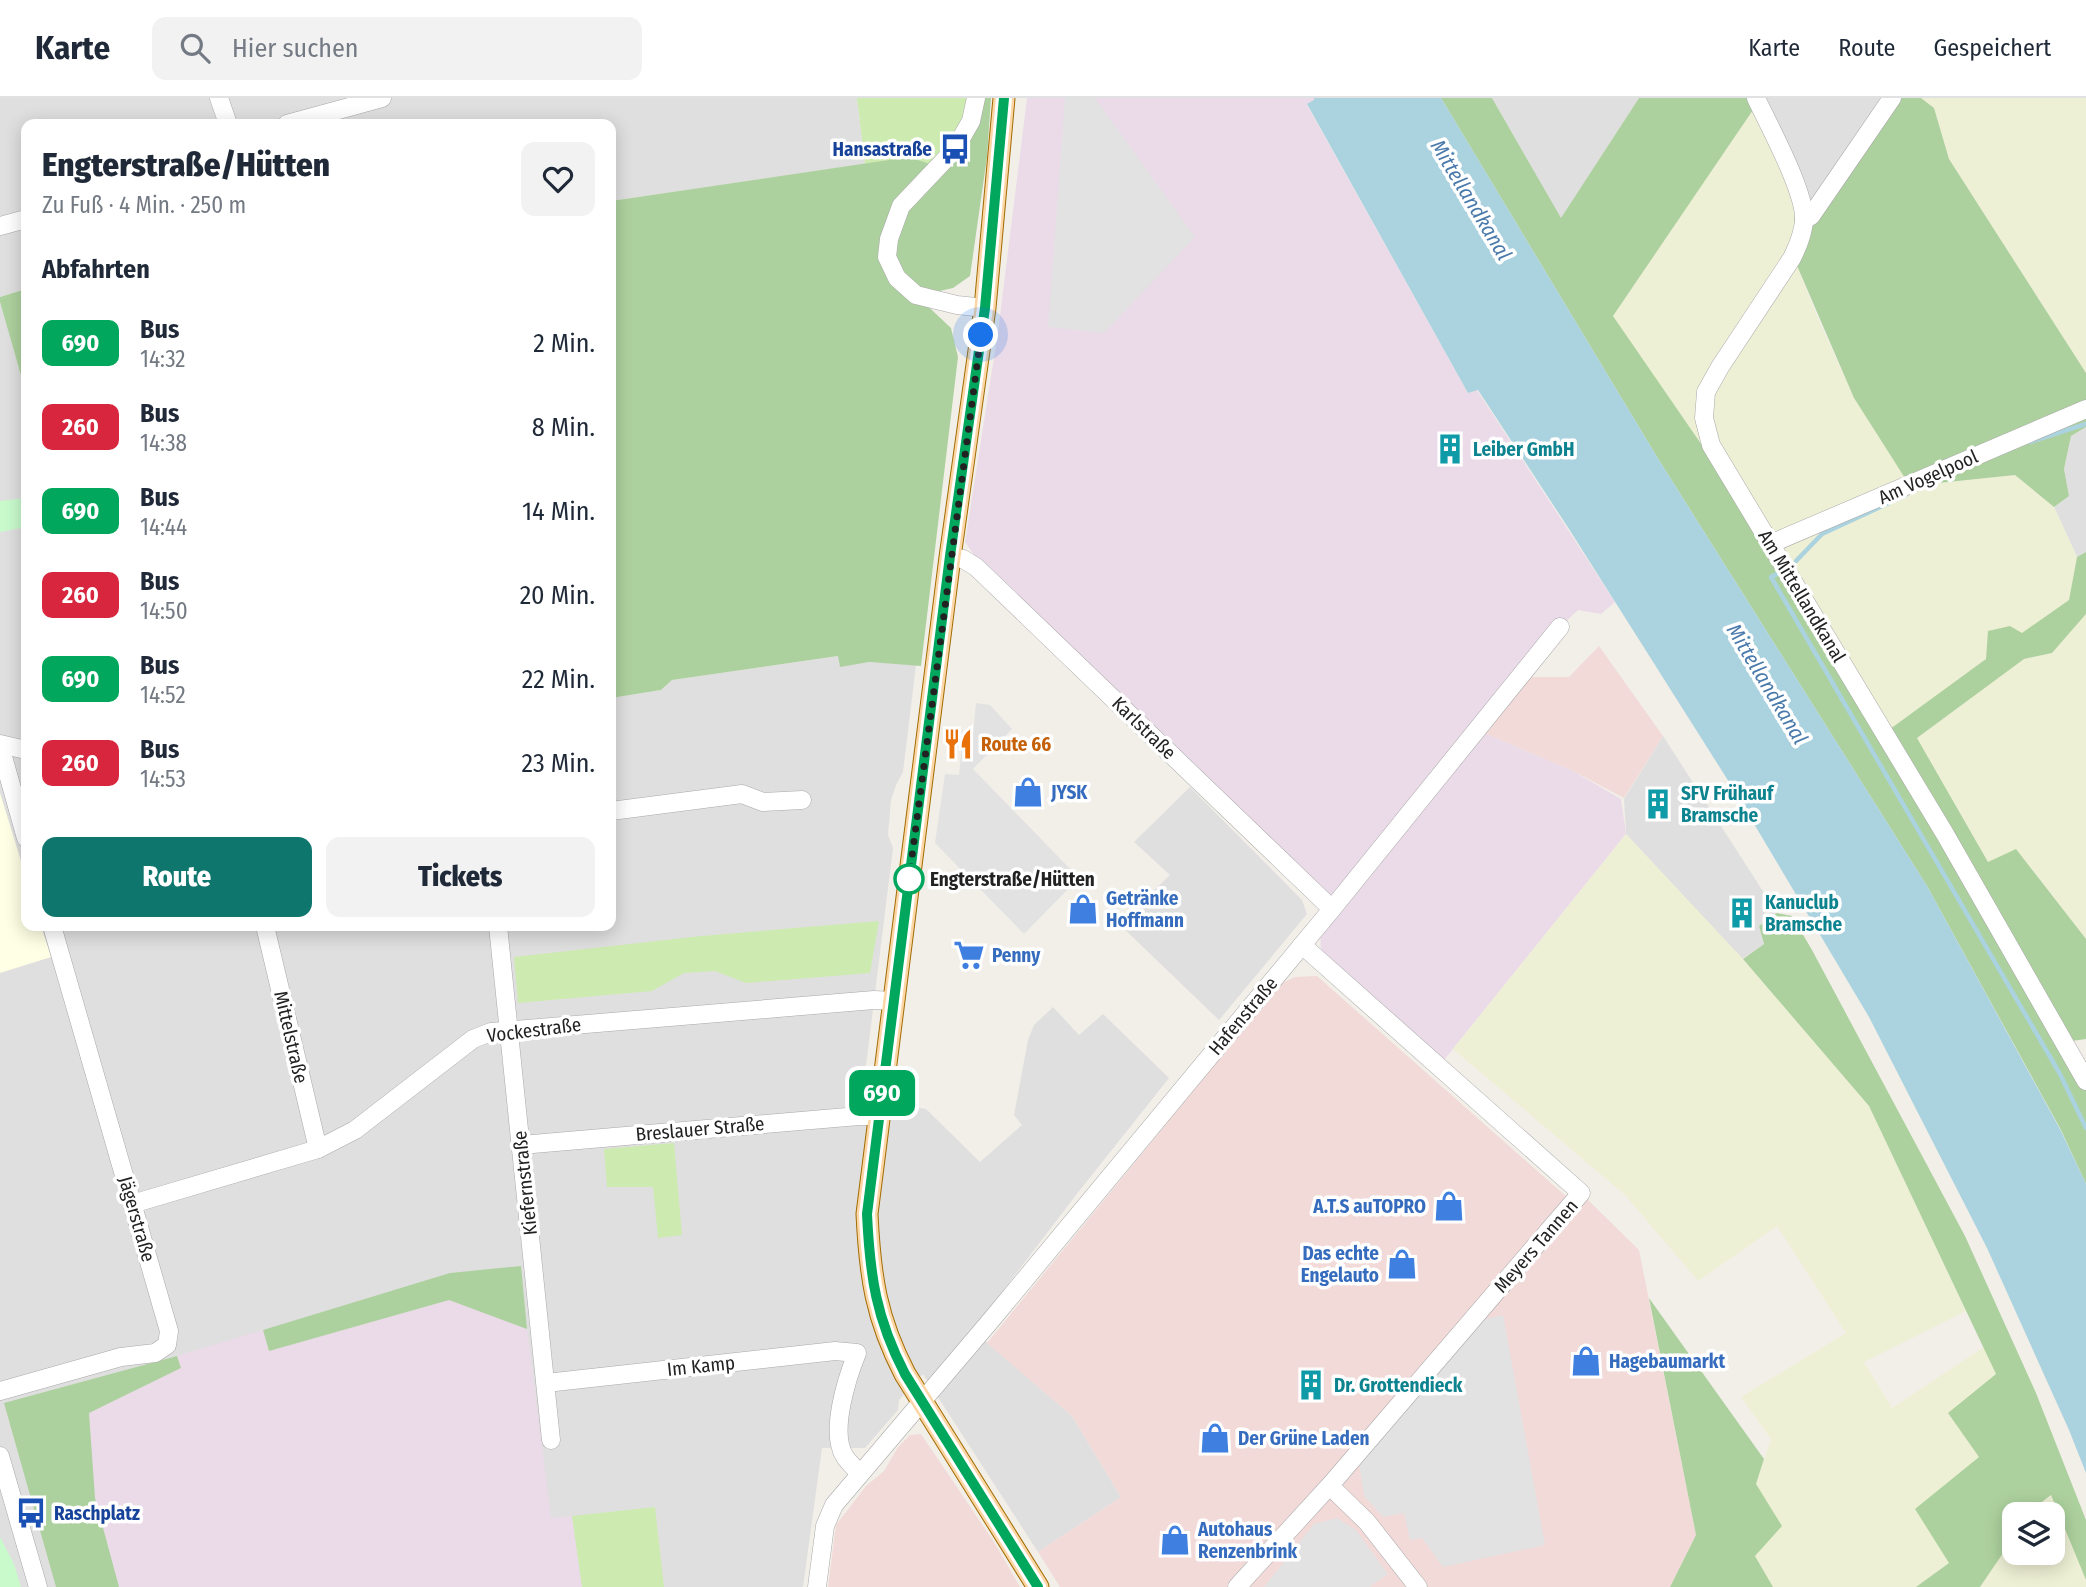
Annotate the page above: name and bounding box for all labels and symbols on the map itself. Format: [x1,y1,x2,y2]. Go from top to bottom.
bus stop icon: Hansastraße [938,132,972,166]
water label: Mittellandkanal [1425,135,1517,265]
place label: Hansastraße [833,138,932,161]
your location [963,317,998,352]
building icon: Leiber GmbH [1433,432,1467,466]
place label: Leiber GmbH [1473,438,1574,461]
street label: Am Vogelpool [1875,445,1981,509]
street label: Am Mittellandkanal [1753,526,1851,666]
water label: Mittellandkanal [1721,619,1813,749]
street label: Karlstraße [1107,692,1181,764]
restaurant icon: Route 66 [941,727,975,761]
place label: Route 66 [981,733,1051,756]
shop icon: JYSK [1011,775,1045,809]
place label: JYSK [1050,781,1088,804]
place label: SFV Frühauf Bramsche [1681,782,1775,827]
building icon: SFV Frühauf Bramsche [1641,787,1675,821]
marker: Engterstraße/Hütten [894,864,924,894]
place label: Engterstraße/Hütten [930,868,1095,891]
place label: Getränke Hoffmann [1106,887,1184,932]
place label: Kanuclub Bramsche [1765,891,1843,936]
shop icon: Getränke Hoffmann [1066,892,1100,926]
building icon: Kanuclub Bramsche [1725,896,1759,930]
supermarket icon: Penny [952,938,986,972]
place label: Penny [992,944,1041,967]
street label: Hafenstraße [1204,972,1282,1060]
street label: Mittelstraße [269,989,313,1085]
street label: Vockestraße [486,1013,582,1047]
line badge: 690 [842,1070,922,1116]
street label: Breslauer Straße [635,1112,765,1146]
street label: Kiefernstraße [508,1130,542,1236]
street label: Jägerstraße [114,1174,160,1264]
shop icon: A.T.S auTOPRO [1432,1189,1466,1223]
place label: A.T.S auTOPRO [1312,1195,1426,1218]
street label: Meyers Tannen [1489,1195,1583,1297]
place label: Das echte Engelauto [1301,1242,1379,1287]
shop icon: Das echte Engelauto [1385,1247,1419,1281]
shop icon: Hagebaumarkt [1569,1344,1603,1378]
place label: Hagebaumarkt [1609,1350,1725,1373]
street label: Im Kamp [666,1351,736,1381]
building icon: Dr. Grottendieck [1294,1368,1328,1402]
place label: Dr. Grottendieck [1334,1374,1463,1397]
shop icon: Der Grüne Laden [1198,1421,1232,1455]
place label: Der Grüne Laden [1238,1427,1370,1450]
bus stop icon: Raschplatz [14,1496,48,1530]
place label: Raschplatz [54,1502,140,1525]
place label: Autohaus Renzenbrink [1197,1518,1297,1563]
shop icon: Autohaus Renzenbrink [1158,1523,1192,1557]

